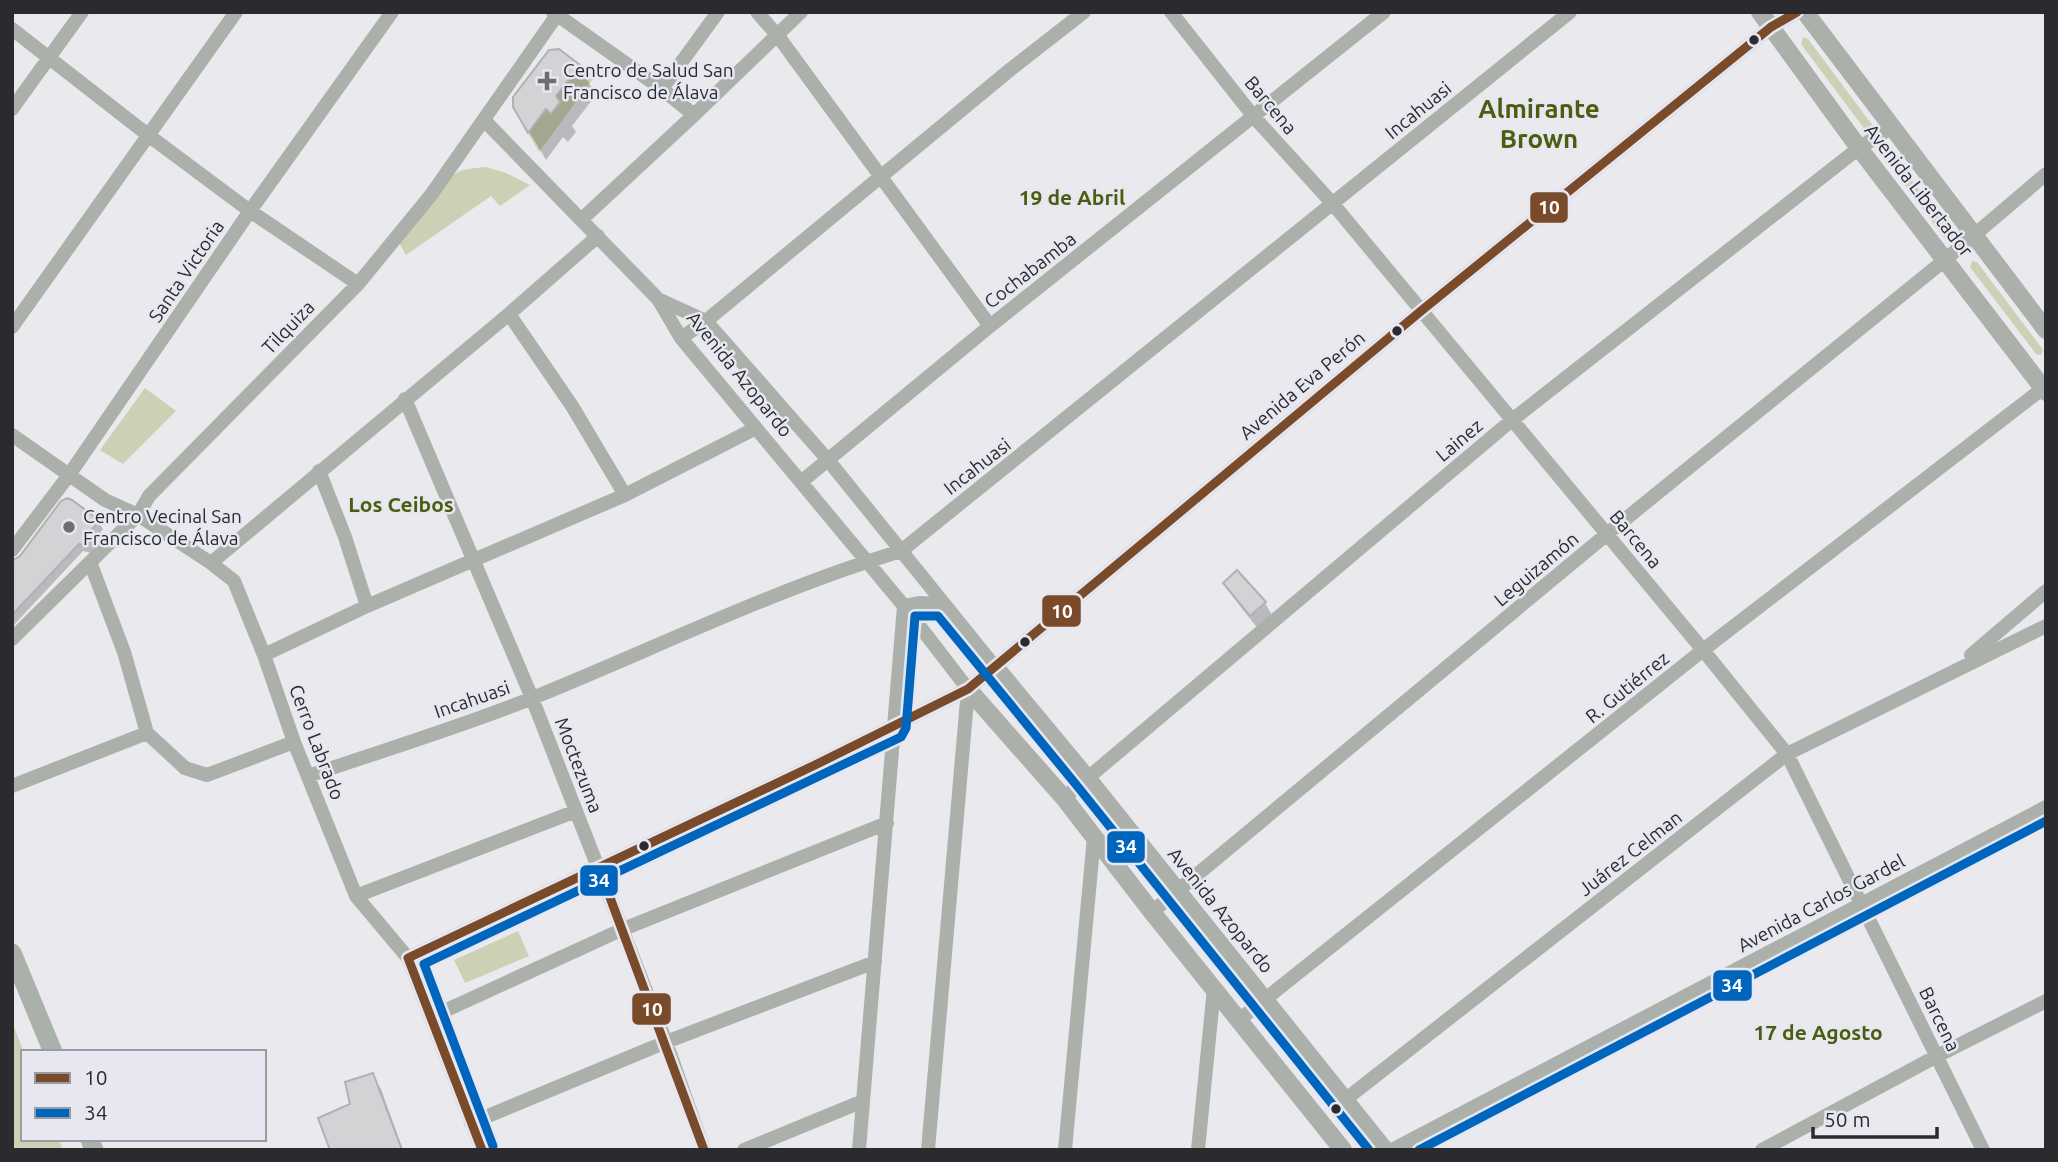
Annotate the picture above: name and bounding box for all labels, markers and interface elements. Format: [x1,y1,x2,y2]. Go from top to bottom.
unlabelled marker [1747,33,1761,47]
place label: Centro de Salud San Francisco de Álava [563,59,734,103]
marker: Centro de Salud San Francisco de Álava [537,71,557,91]
street label: Barcena [1240,72,1302,138]
street label: Incahuasi [1381,77,1455,143]
district label: Almirante Brown [1478,94,1600,153]
street label: Avenida Libertador [1860,119,1978,261]
district label: 19 de Abril [1019,185,1125,209]
line badge: 10 [1529,191,1569,224]
text: 10 [1538,196,1560,218]
street label: Santa Victoria [144,216,228,326]
street label: Cochabamba [980,227,1080,313]
street label: Tilquiza [257,296,319,358]
street label: Avenida Azopardo [683,307,797,441]
unlabelled marker [1390,324,1404,338]
street label: Avenida Eva Perón [1235,326,1369,444]
street label: Lainez [1431,414,1487,466]
street label: Incahuasi [939,433,1015,499]
district label: Los Ceibos [348,492,454,516]
place label: Centro Vecinal San Francisco de Álava [83,505,242,549]
street label: Barcena [1605,506,1667,572]
marker: Centro Vecinal San Francisco de Álava [61,519,77,535]
street label: Leguizamón [1489,527,1583,611]
line badge: 10 [1041,594,1082,628]
text: 10 [1051,600,1073,622]
unlabelled marker [1018,635,1032,649]
street label: R. Gutiérrez [1581,647,1673,727]
street label: Incahuasi [431,676,513,722]
street label: Cerro Labrado [285,681,349,803]
street label: Moctezuma [551,714,607,816]
street label: Juárez Celman [1574,806,1686,900]
line badge: 34 [1106,830,1146,864]
text: 34 [1115,835,1137,857]
unlabelled marker [637,839,651,853]
street label: Avenida Azopardo [1164,843,1278,977]
street label: Avenida Carlos Gardel [1734,850,1908,956]
line badge: 34 [579,864,619,897]
text: 34 [588,869,610,891]
line badge: 34 [1712,969,1753,1002]
text: 34 [1721,974,1743,996]
street label: Barcena [1915,983,1965,1055]
line badge: 10 [631,992,672,1026]
text: 10 [641,998,663,1020]
district label: 17 de Agosto [1753,1020,1883,1044]
legend [21,1050,266,1141]
text: 10 [84,1065,108,1089]
scale bar [1813,1096,1937,1140]
text: 34 [84,1100,108,1124]
unlabelled marker [1329,1102,1343,1116]
text: 50 m [1824,1107,1871,1131]

